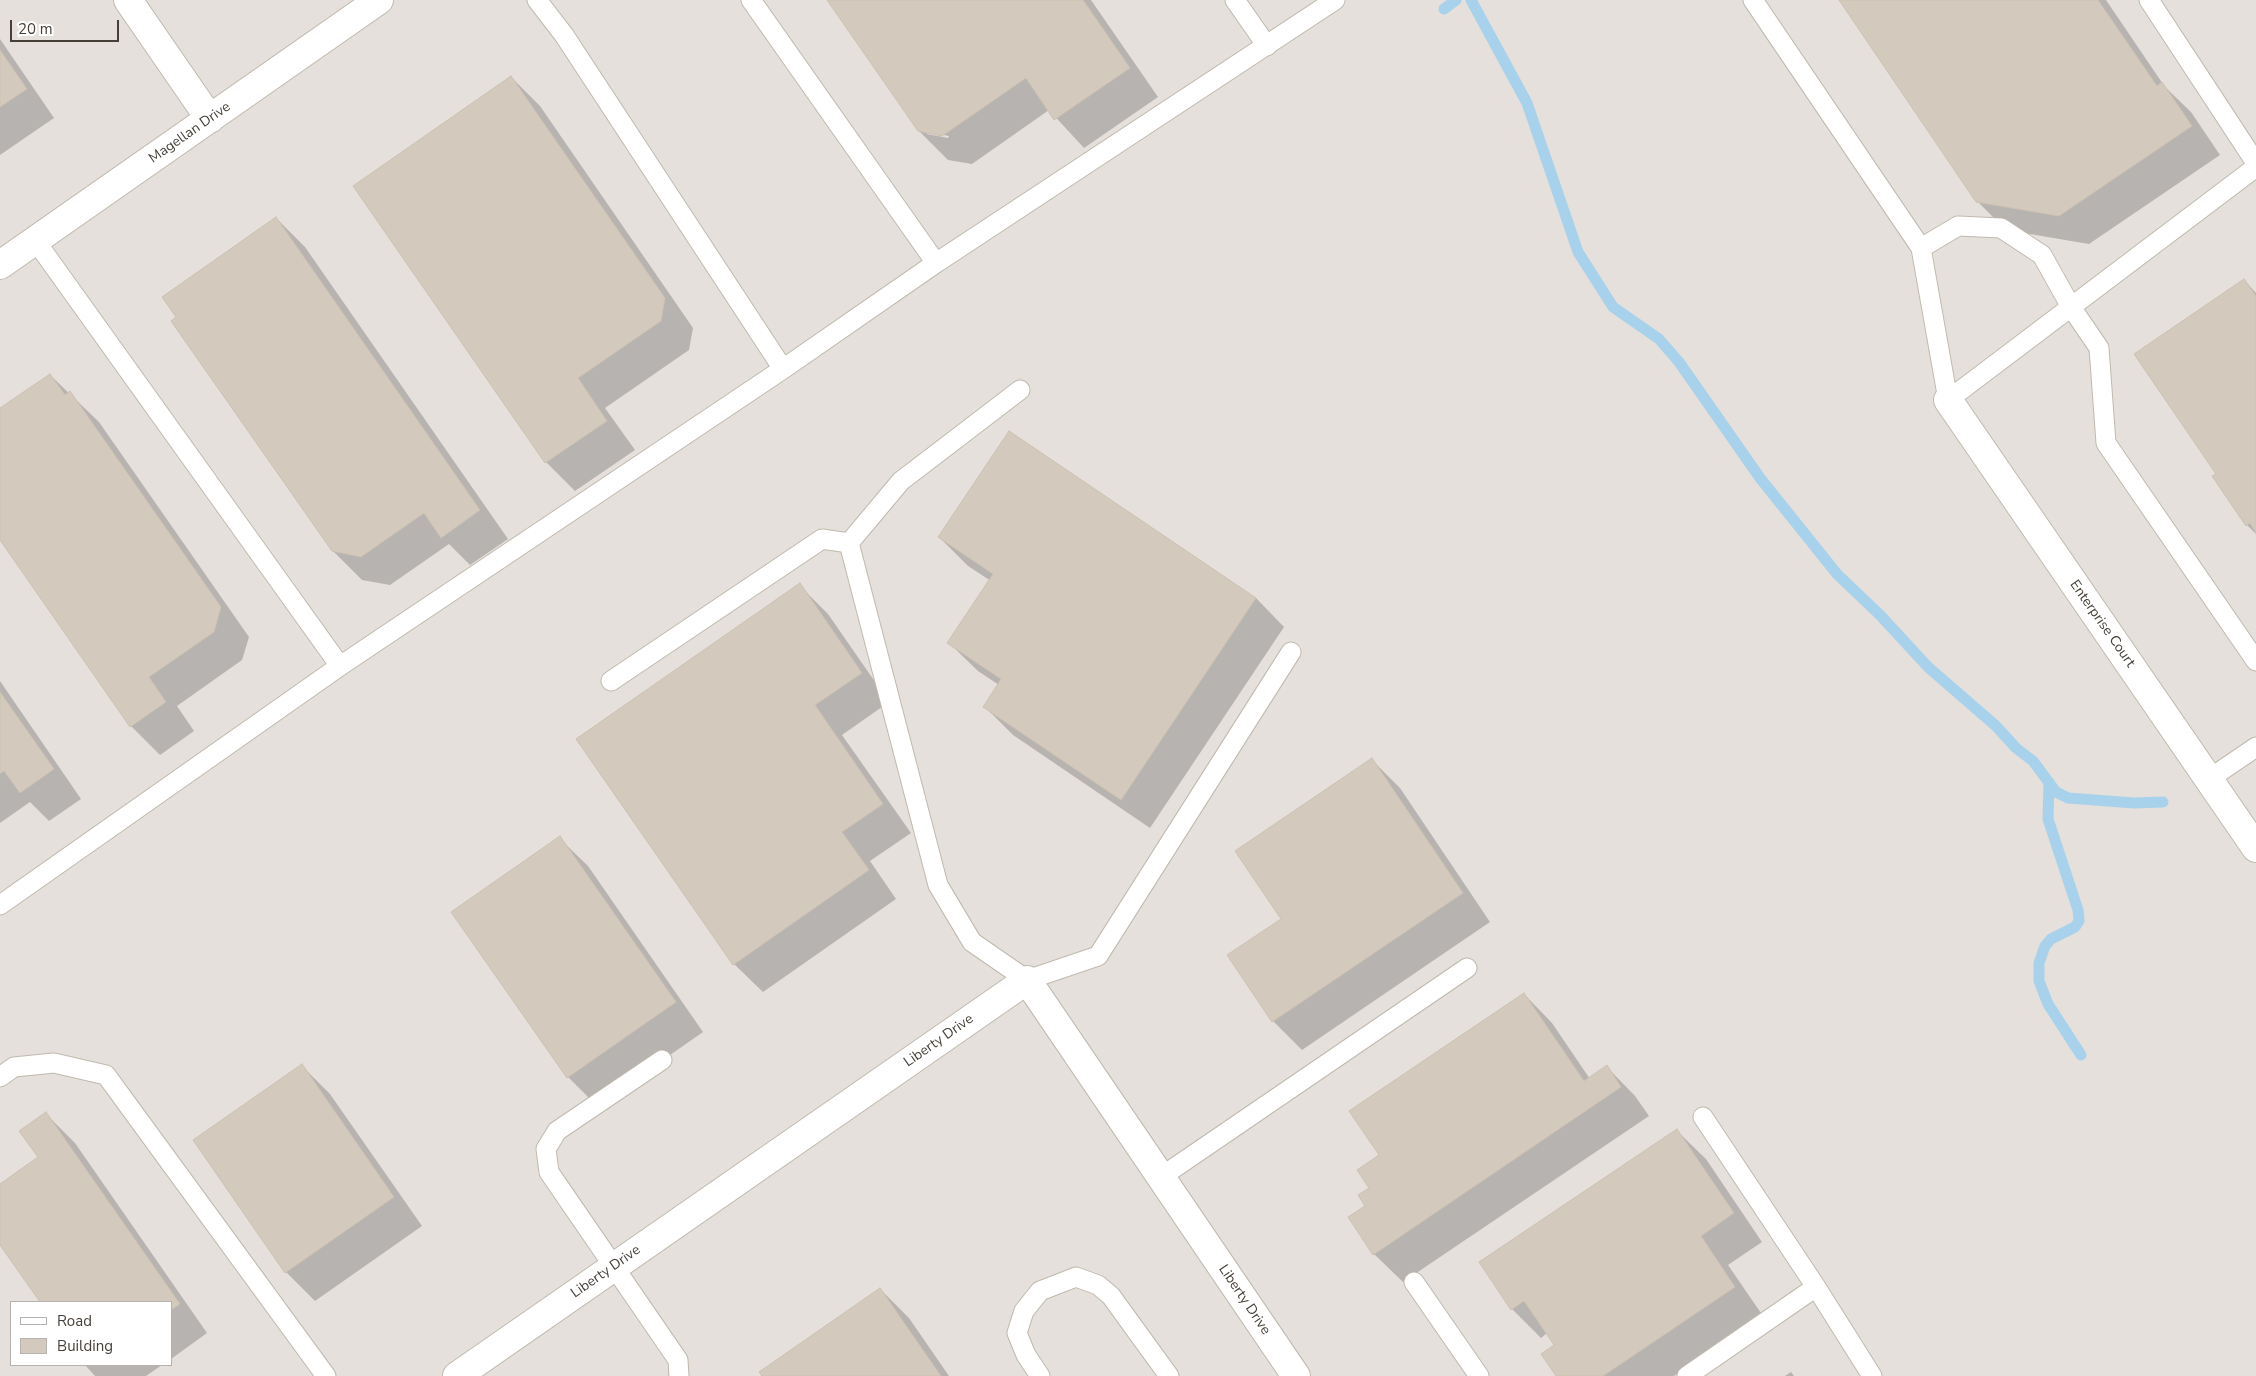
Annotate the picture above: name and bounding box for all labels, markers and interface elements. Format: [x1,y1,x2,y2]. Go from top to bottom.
scale bar [12,10,121,42]
text: 20 m [18,19,53,39]
street label: Magellan Drive [146,99,234,167]
street label: Enterprise Court [2066,577,2138,671]
street label: Liberty Drive [901,1011,977,1071]
street label: Liberty Drive [568,1242,644,1302]
street label: Liberty Drive [1214,1262,1274,1338]
legend [10,1301,172,1366]
text: Road [57,1311,92,1331]
text: Building [57,1336,113,1356]

